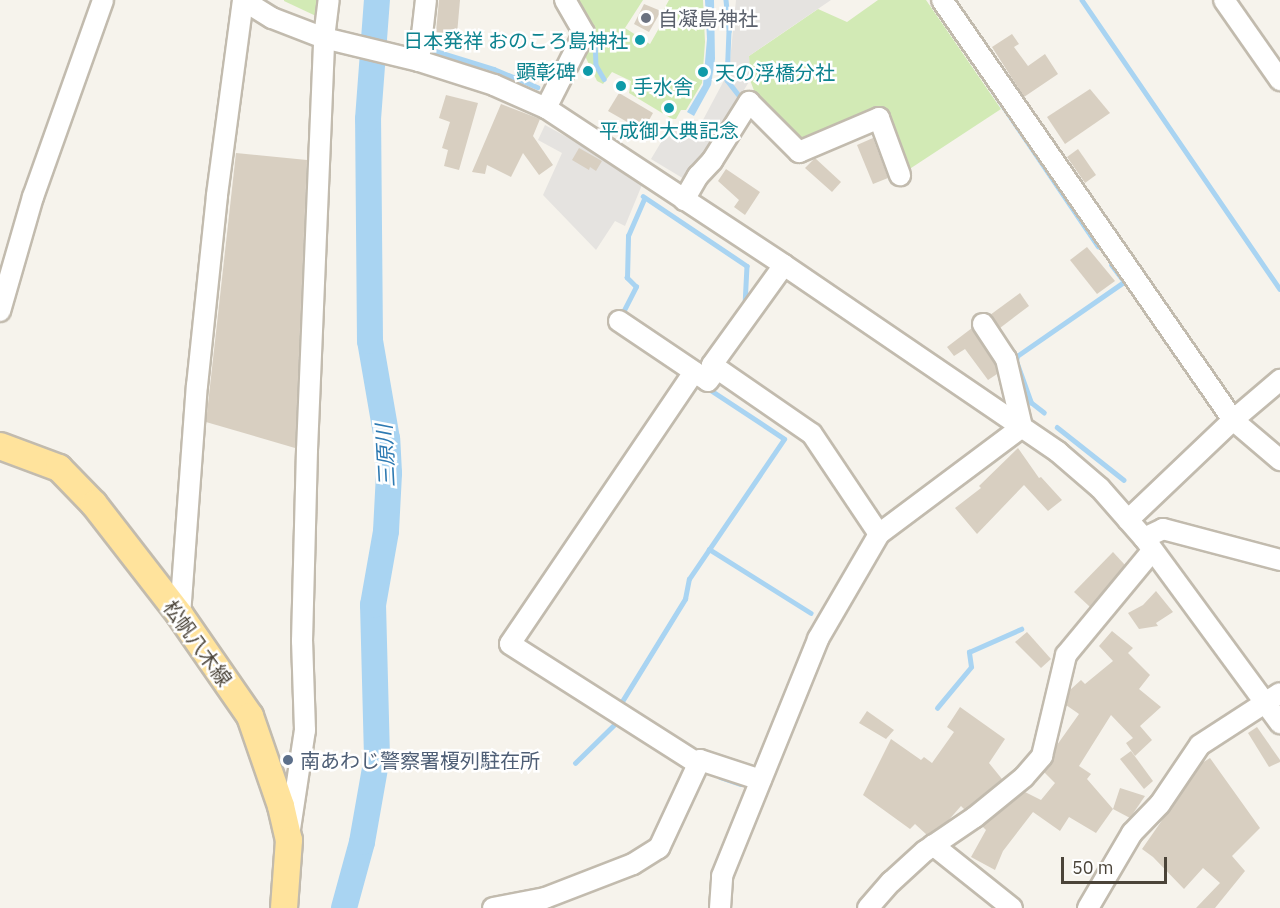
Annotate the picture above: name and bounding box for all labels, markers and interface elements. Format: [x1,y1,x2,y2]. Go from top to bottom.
place label: 自凝島神社 [658,6,758,30]
marker: 自凝島神社 [639,11,653,25]
place label: 日本発祥 おのころ島神社 [403,28,628,52]
marker: 日本発祥 おのころ島神社 [633,33,647,47]
place label: 顕彰碑 [516,59,576,83]
place label: 天の浮橋分社 [715,60,835,84]
marker: 顕彰碑 [581,64,595,78]
marker: 天の浮橋分社 [696,65,710,79]
place label: 手水舎 [633,74,693,98]
marker: 手水舎 [614,79,628,93]
marker: 平成御大典記念 [662,101,676,115]
place label: 平成御大典記念 [599,118,739,142]
water label: 三原川 [371,424,399,488]
street label: 松帆八木線 [159,595,237,691]
place label: 南あわじ警察署榎列駐在所 [300,748,540,772]
marker: 南あわじ警察署榎列駐在所 [281,753,295,767]
scale bar [1064,845,1170,883]
text: 50 m [1072,856,1114,879]

